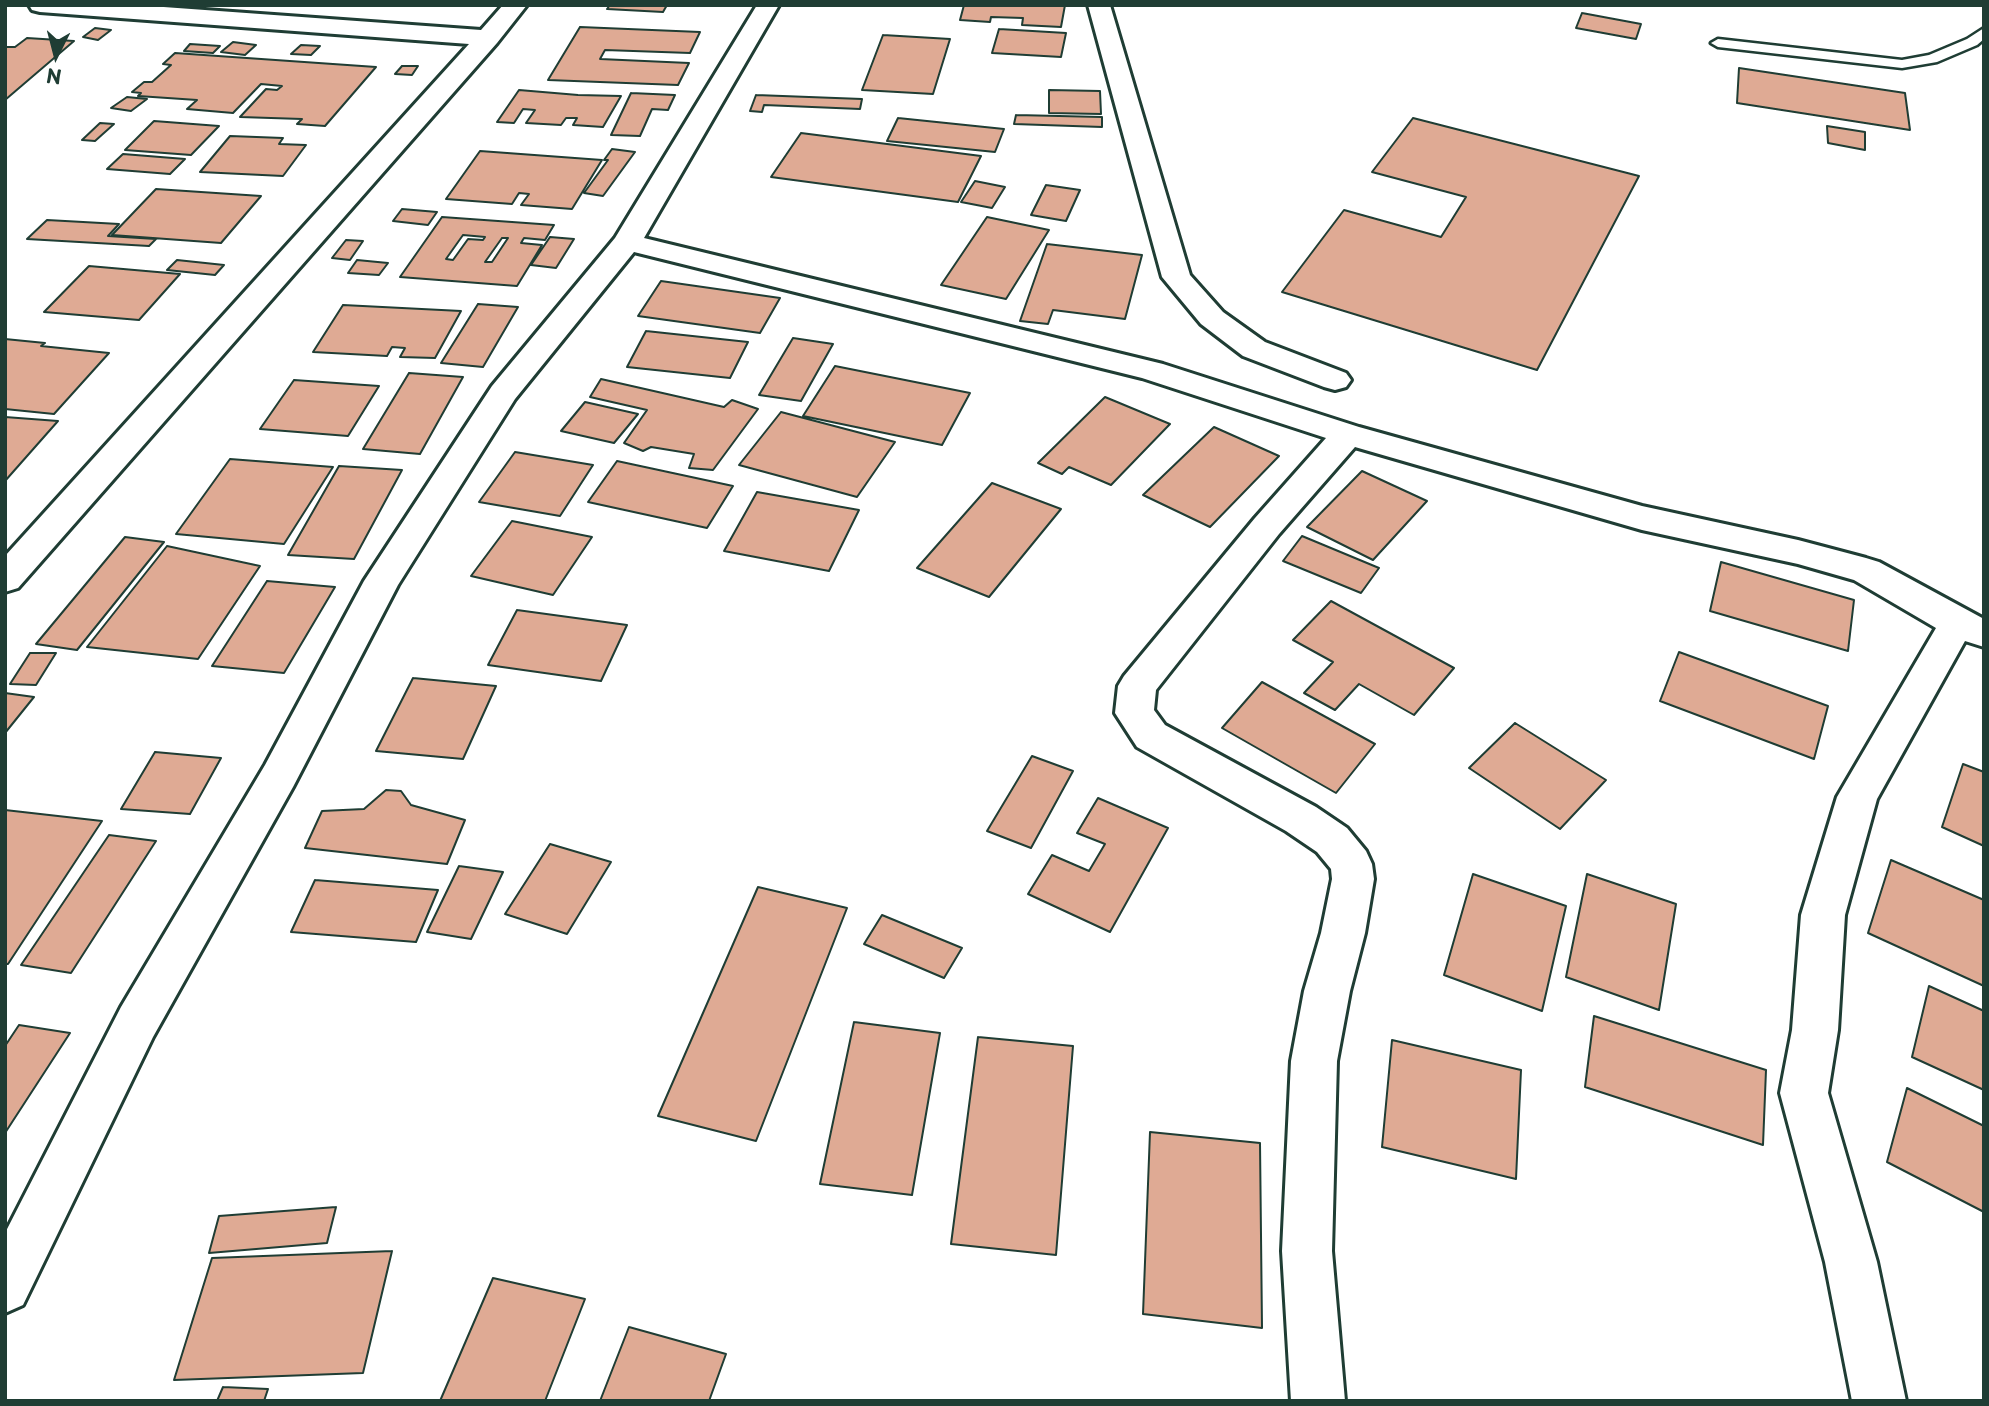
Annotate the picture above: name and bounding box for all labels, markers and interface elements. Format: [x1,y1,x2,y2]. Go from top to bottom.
north arrow [21,21,91,91]
text: N [45,62,63,92]

